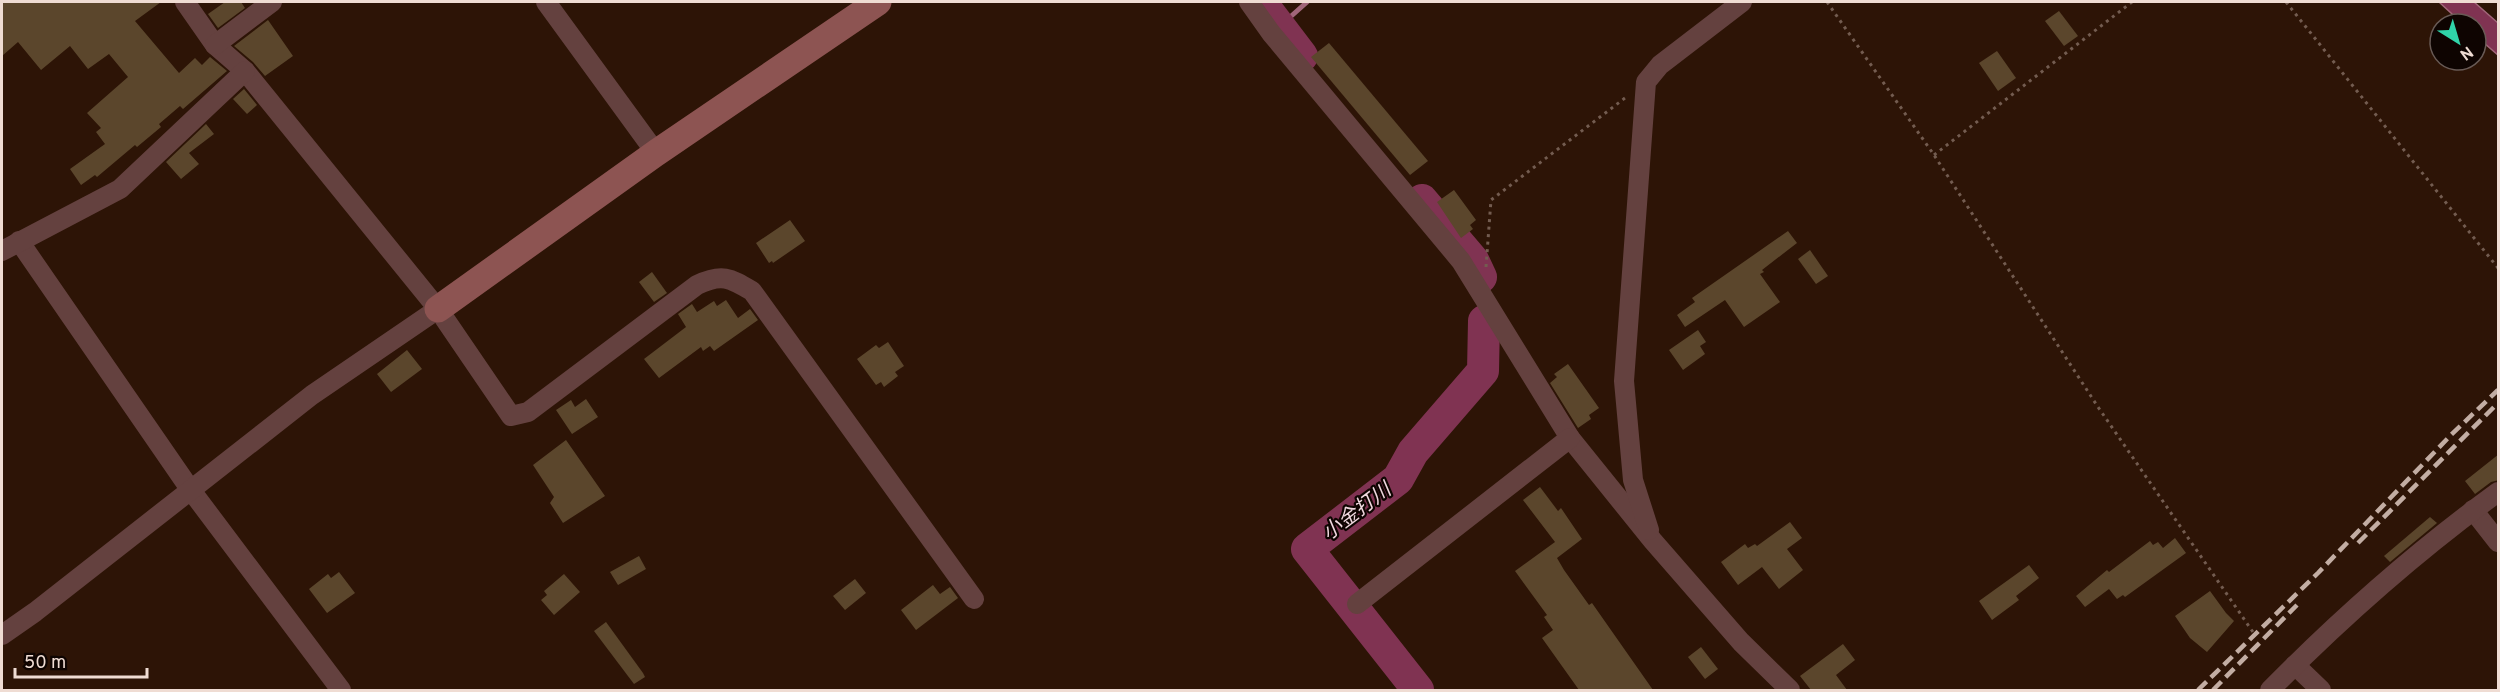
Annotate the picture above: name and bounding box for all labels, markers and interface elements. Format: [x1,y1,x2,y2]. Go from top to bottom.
north arrow [2428,12,2488,72]
text: N [2455,41,2476,64]
water label: 小金打川 [1317,477,1399,547]
scale bar [15,641,147,679]
text: 50 m [24,652,66,675]

